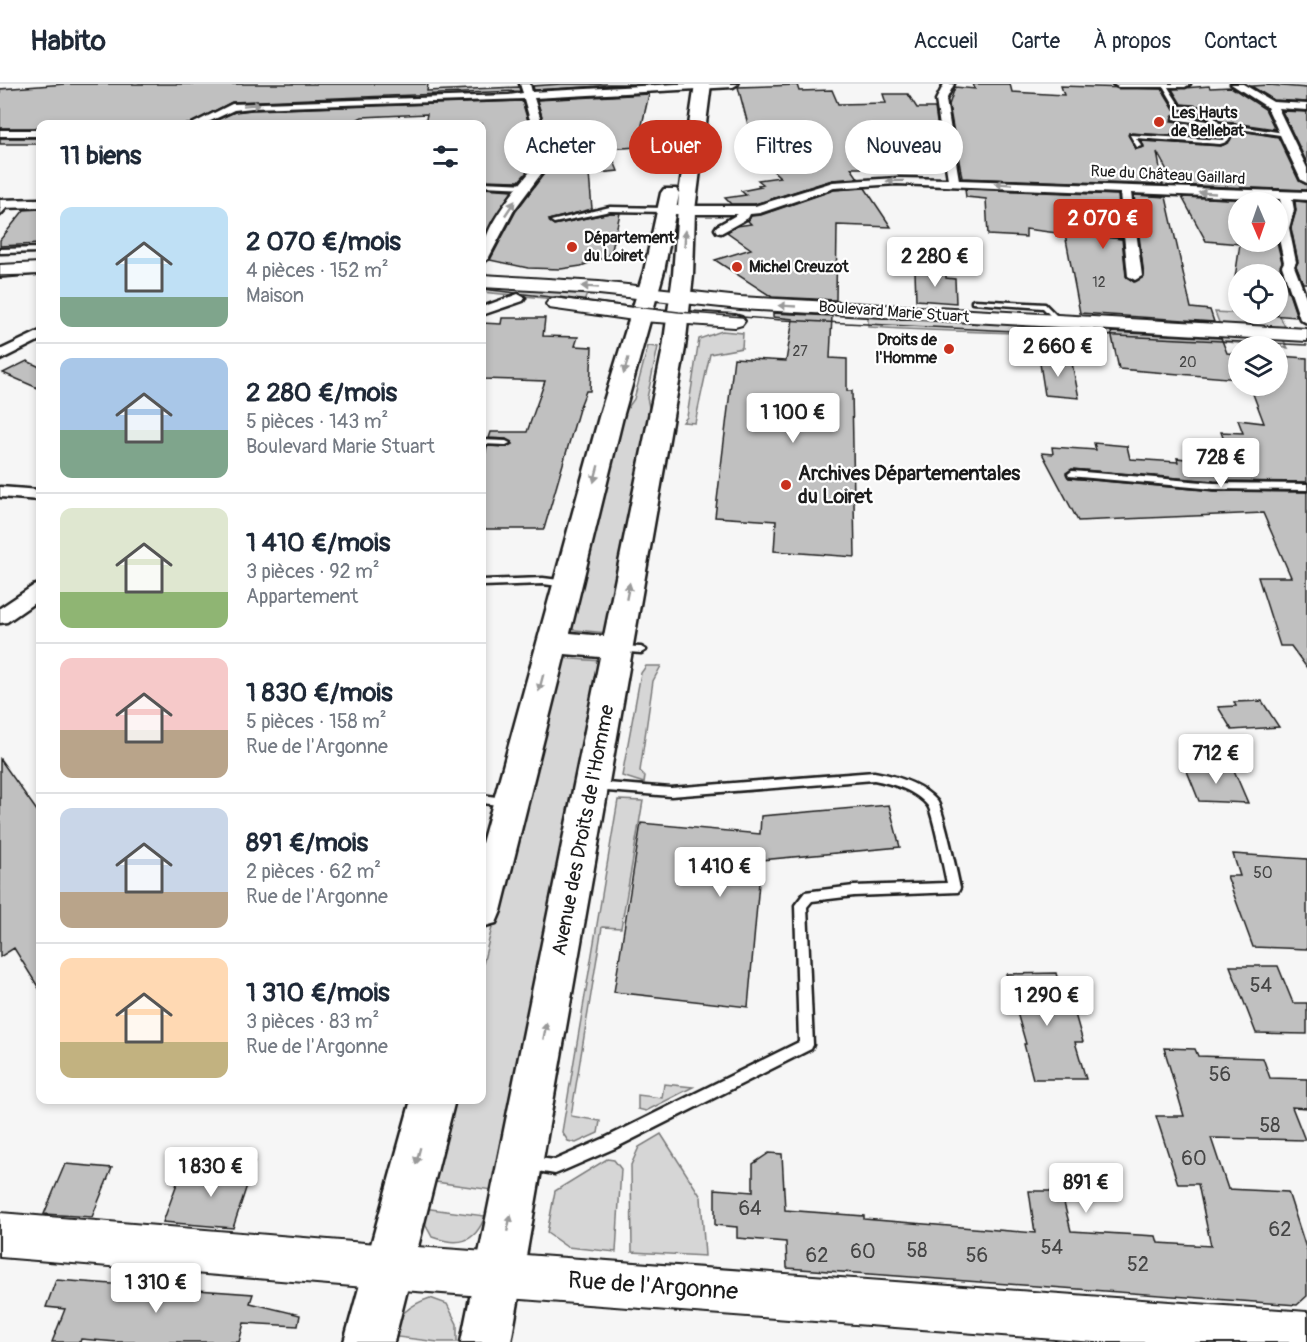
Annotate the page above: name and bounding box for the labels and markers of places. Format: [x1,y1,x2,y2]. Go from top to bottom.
place label: Les Hauts de Bellebat [1171,103,1245,141]
marker: Les Hauts de Bellebat [1152,115,1166,129]
pin: 2 070 € [1048,199,1158,250]
place label: Département du Loiret [584,228,675,266]
pin: 2 280 € [880,237,990,288]
marker: Département du Loiret [565,240,579,254]
place label: Michel Creuzot [749,257,849,277]
marker: Michel Creuzot [730,260,744,274]
pin: 2 660 € [1003,327,1113,378]
place label: Droits de l'Homme [875,330,938,368]
marker: Droits de l'Homme [942,342,956,356]
pin: 1 100 € [738,393,848,444]
pin: 728 € [1179,438,1263,489]
place label: Archives Départementales du Loiret [798,461,1020,509]
marker: Archives Départementales du Loiret [779,478,793,492]
pin: 712 € [1174,734,1258,785]
pin: 1 410 € [665,847,775,898]
pin: 1 290 € [992,976,1102,1027]
pin: 1 830 € [156,1147,266,1198]
pin: 891 € [1044,1163,1128,1214]
pin: 1 310 € [101,1263,211,1314]

